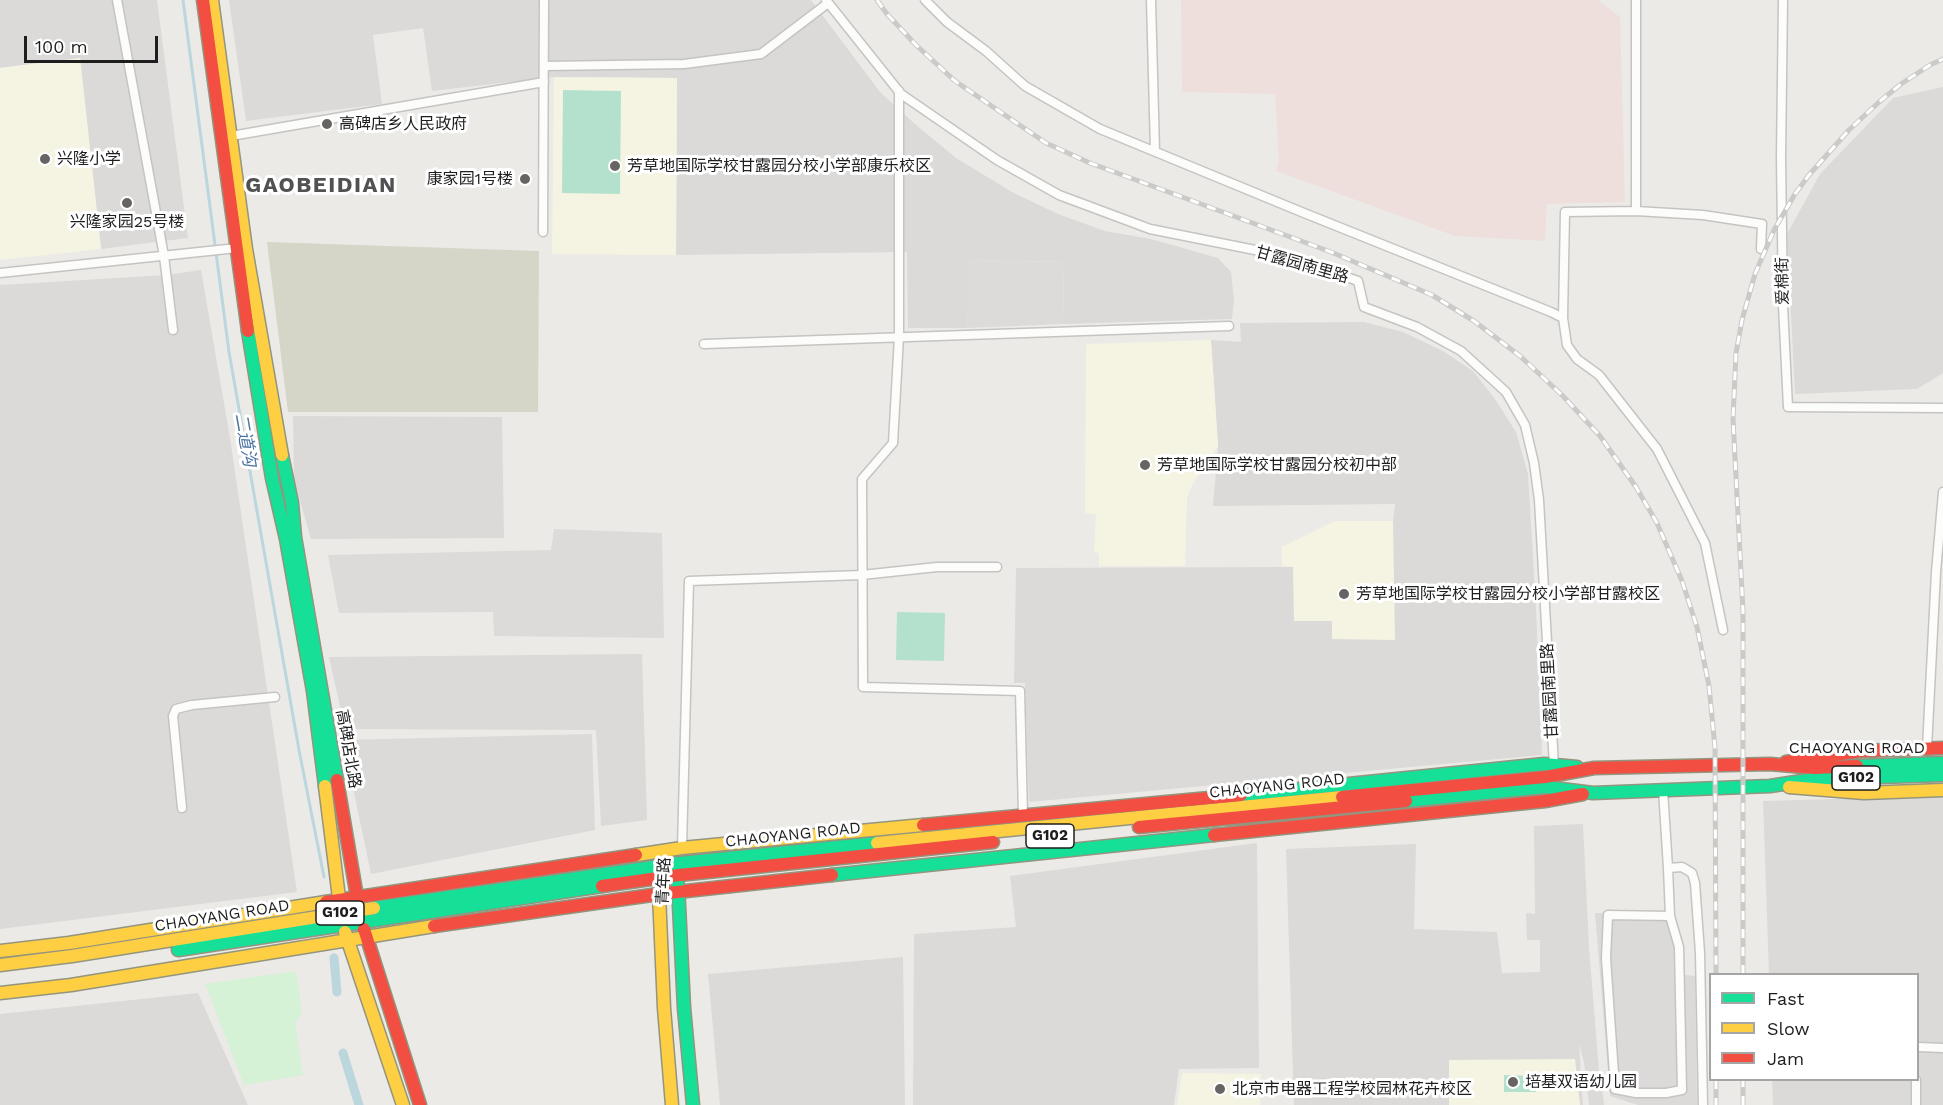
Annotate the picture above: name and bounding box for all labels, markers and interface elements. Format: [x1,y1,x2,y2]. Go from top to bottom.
scale bar [27,24,160,62]
text: 100 m [35,36,88,57]
place label: 高碑店乡人民政府 [339,114,467,134]
marker: 高碑店乡人民政府 [320,117,334,131]
place label: 兴隆小学 [57,149,121,169]
marker: 兴隆小学 [38,152,52,166]
place label: 芳草地国际学校甘露园分校小学部康乐校区 [627,156,931,176]
marker: 芳草地国际学校甘露园分校小学部康乐校区 [608,159,622,173]
place label: 康家园1号楼 [427,169,513,189]
marker: 康家园1号楼 [518,172,532,186]
district label: GAOBEIDIAN [245,173,397,199]
marker: 兴隆家园25号楼 [120,196,134,210]
place label: 兴隆家园25号楼 [70,212,184,232]
street label: 甘露园南里路 [1253,243,1351,287]
street label: 爱棉街 [1773,257,1793,305]
water label: 二道沟 [230,412,260,468]
place label: 芳草地国际学校甘露园分校初中部 [1157,455,1397,475]
marker: 芳草地国际学校甘露园分校初中部 [1138,458,1152,472]
place label: 芳草地国际学校甘露园分校小学部甘露校区 [1356,584,1660,604]
marker: 芳草地国际学校甘露园分校小学部甘露校区 [1337,587,1351,601]
street label: 甘露园南里路 [1538,643,1562,739]
street label: 高碑店北路 [332,708,364,790]
street label: CHAOYANG ROAD [1789,738,1925,758]
road number: G102 [1832,766,1880,790]
street label: CHAOYANG ROAD [1208,769,1346,803]
street label: CHAOYANG ROAD [724,818,862,852]
road number: G102 [1026,824,1074,848]
street label: 青年路 [653,857,675,905]
street label: CHAOYANG ROAD [153,896,291,936]
road number: G102 [316,901,364,925]
legend [1709,973,1919,1081]
text: Fast [1767,988,1804,1009]
text: Slow [1767,1018,1810,1039]
text: Jam [1767,1048,1804,1069]
place label: 培基双语幼儿园 [1525,1072,1637,1092]
marker: 培基双语幼儿园 [1506,1075,1520,1089]
place label: 北京市电器工程学校园林花卉校区 [1232,1079,1472,1099]
marker: 北京市电器工程学校园林花卉校区 [1213,1082,1227,1096]

